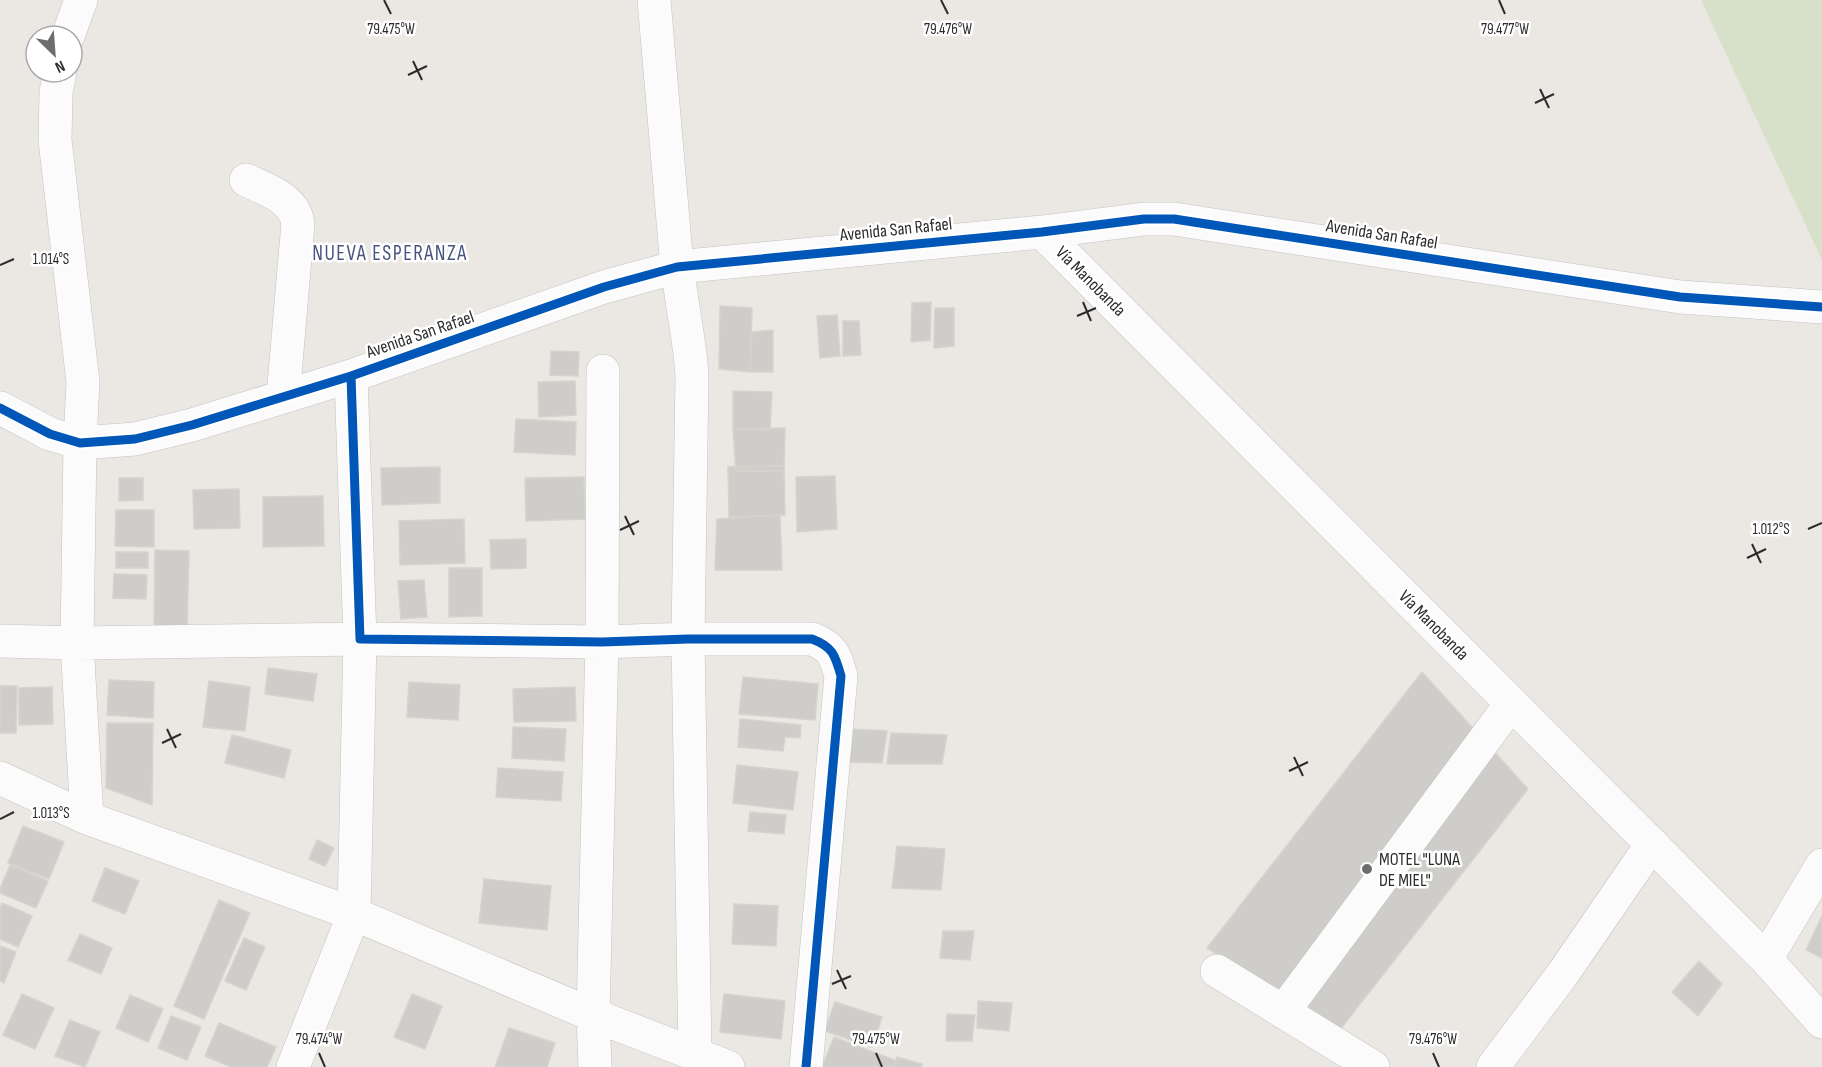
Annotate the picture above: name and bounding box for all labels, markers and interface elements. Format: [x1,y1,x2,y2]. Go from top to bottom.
text: 79.475°W [367,20,415,39]
text: 79.476°W [924,20,972,39]
text: 79.477°W [1481,20,1529,39]
north arrow [24,24,84,84]
text: N [52,56,68,77]
street label: Avenida San Rafael [838,213,953,246]
street label: Avenida San Rafael [1324,215,1439,254]
district label: NUEVA ESPERANZA [312,241,468,266]
street label: Vía Manobanda [1051,242,1130,321]
text: 1.014°S [33,250,69,269]
street label: Avenida San Rafael [363,306,477,363]
text: 1.012°S [1752,520,1790,539]
street label: Vía Manobanda [1394,586,1473,665]
text: 1.013°S [32,804,70,823]
place label: MOTEL "LUNA DE MIEL" [1379,849,1460,891]
marker: MOTEL "LUNA DE MIEL" [1360,862,1374,876]
text: 79.474°W [296,1030,342,1049]
text: 79.475°W [852,1030,900,1049]
text: 79.476°W [1409,1030,1457,1049]

